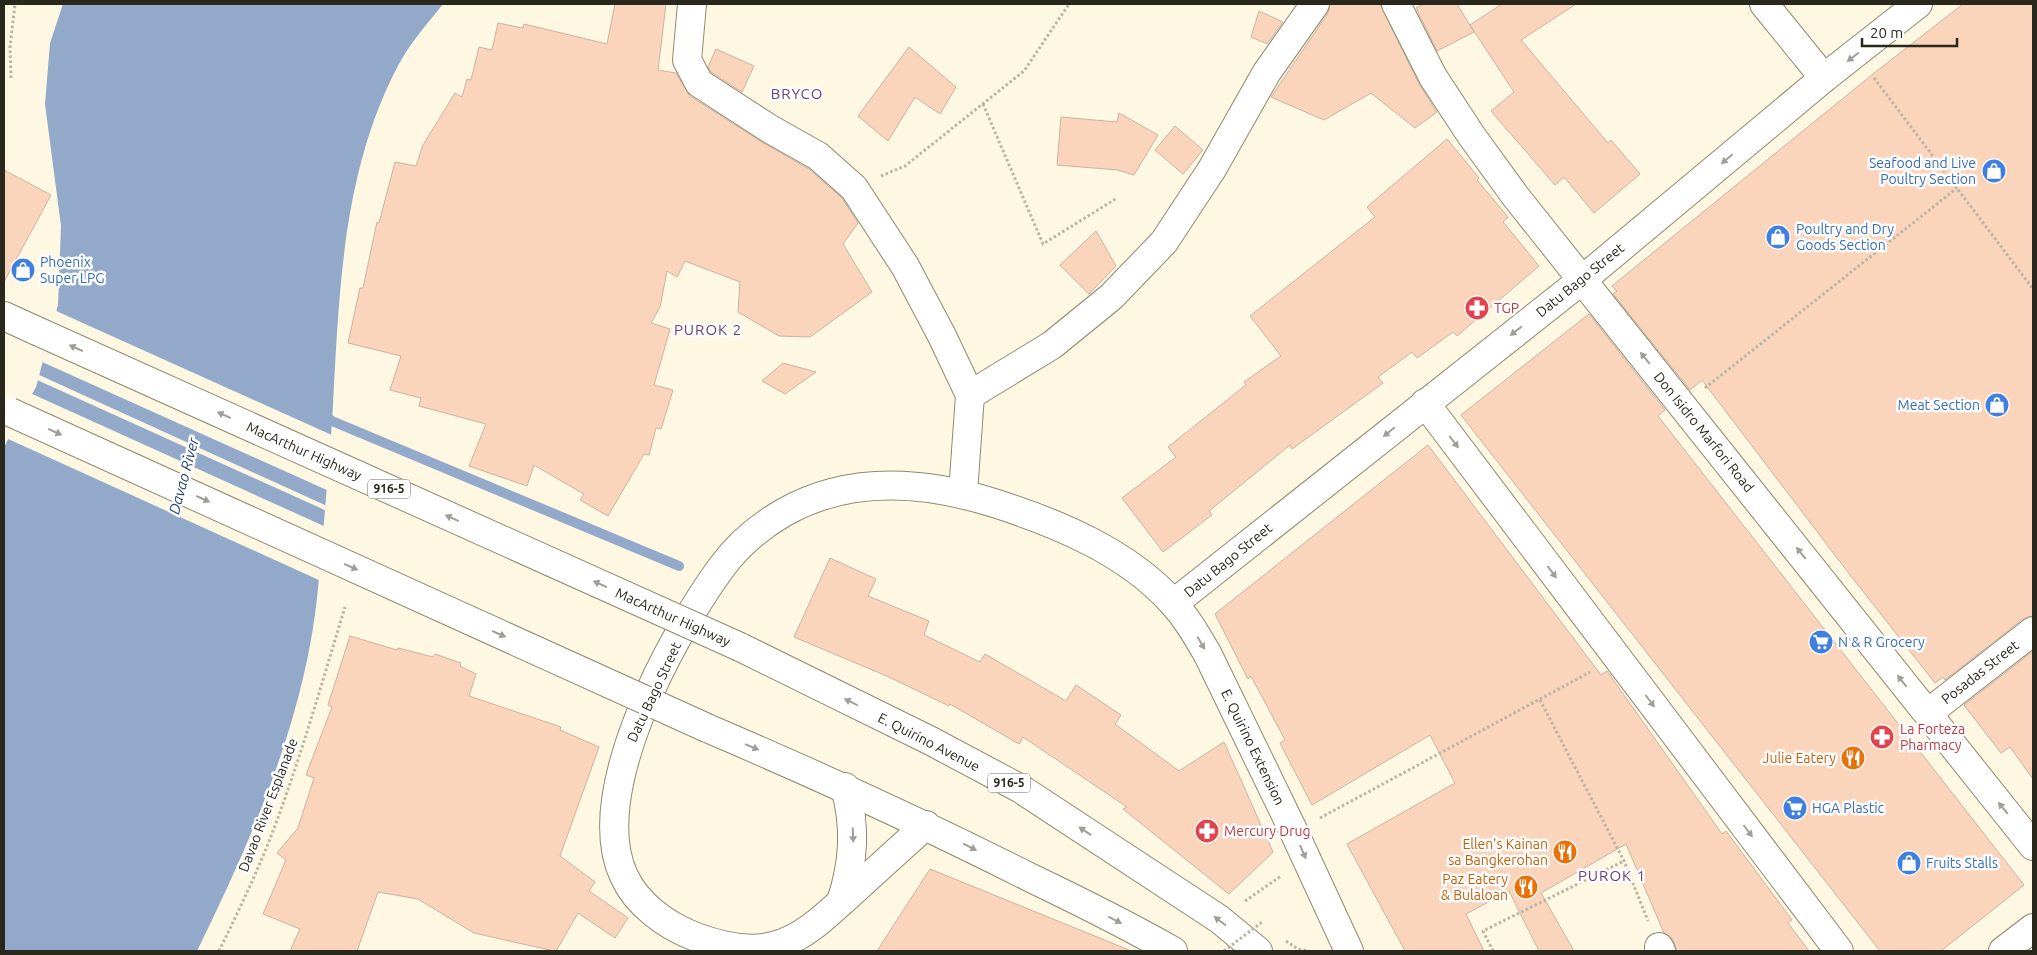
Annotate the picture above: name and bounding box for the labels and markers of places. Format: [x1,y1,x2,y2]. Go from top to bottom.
place label: Seafood and Live Poultry Section [1869,155,1976,187]
shop icon: Seafood and Live Poultry Section [1981,158,2007,184]
place label: Poultry and Dry Goods Section [1796,221,1894,253]
shop icon: Poultry and Dry Goods Section [1765,224,1791,250]
place label: Phoenix Super LPG [40,254,105,286]
shop icon: Phoenix Super LPG [10,257,36,283]
pharmacy icon: TGP [1464,295,1490,321]
place label: TGP [1494,300,1519,316]
shop icon: Meat Section [1984,392,2010,418]
place label: Meat Section [1898,397,1980,413]
supermarket icon: N & R Grocery [1808,629,1834,655]
place label: N & R Grocery [1838,634,1925,650]
place label: La Forteza Pharmacy [1900,721,1965,753]
pharmacy icon: La Forteza Pharmacy [1869,724,1895,750]
restaurant icon: Julie Eatery [1840,745,1866,771]
place label: Julie Eatery [1763,750,1836,766]
supermarket icon: HGA Plastic [1782,795,1808,821]
place label: HGA Plastic [1812,800,1885,816]
pharmacy icon: Mercury Drug [1194,818,1220,844]
place label: Mercury Drug [1224,823,1311,839]
place label: Ellen's Kainan sa Bangkerohan [1448,836,1548,868]
restaurant icon: Ellen's Kainan sa Bangkerohan [1552,839,1578,865]
shop icon: Fruits Stalls [1896,850,1922,876]
place label: Fruits Stalls [1926,855,1998,871]
place label: Paz Eatery & Bulaloan [1441,871,1508,903]
restaurant icon: Paz Eatery & Bulaloan [1513,874,1539,900]

